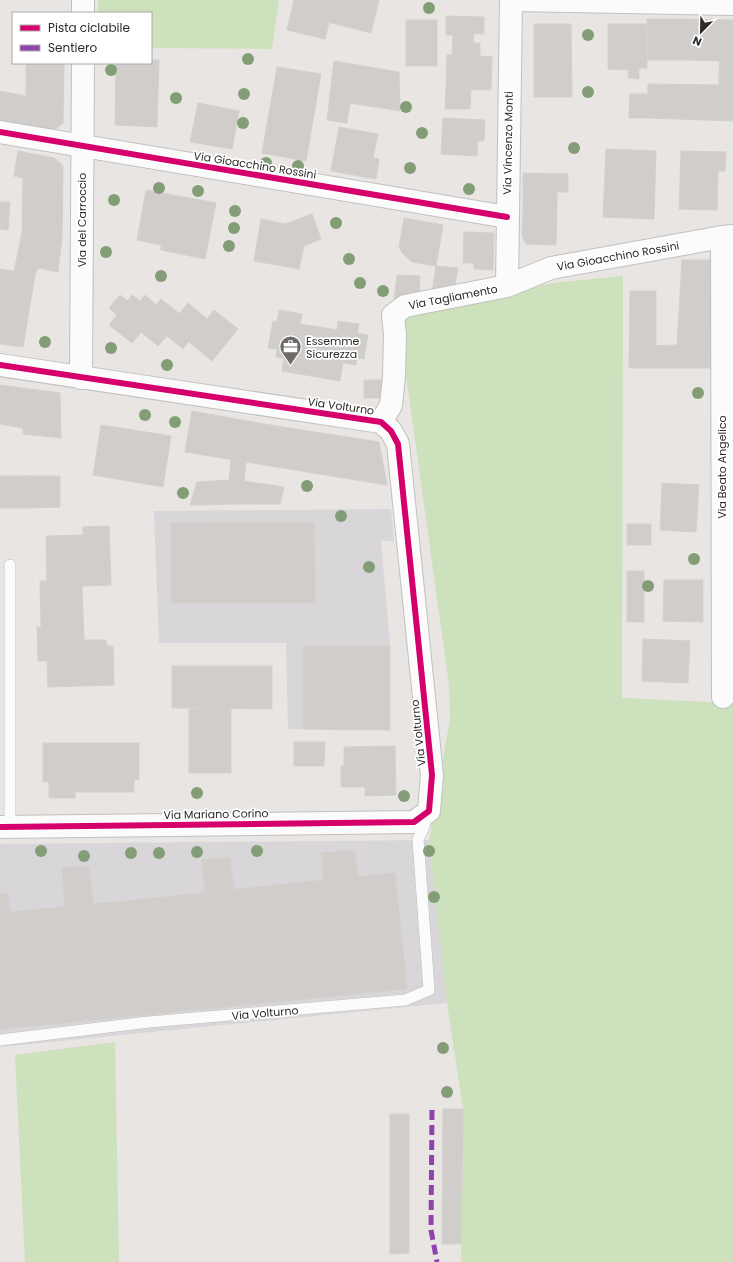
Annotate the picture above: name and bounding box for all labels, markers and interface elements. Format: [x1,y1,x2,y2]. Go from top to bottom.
legend [12,12,152,64]
north arrow [681,12,721,52]
text: Pista ciclabile [48,19,130,36]
text: N [690,32,704,50]
text: Sentiero [48,39,97,56]
street label: Via Vincenzo Monti [499,91,517,195]
street label: Via Gioacchino Rossini [192,147,318,183]
street label: Via del Carroccio [74,173,90,267]
street label: Via Gioacchino Rossini [556,237,681,275]
street label: Via Tagliamento [407,281,499,313]
place label: Essemme Sicurezza [306,333,360,362]
office icon: Essemme Sicurezza [278,334,304,367]
street label: Via Volturno [307,393,375,419]
street label: Via Beato Angelico [714,415,730,519]
street label: Via Volturno [407,699,429,767]
street label: Via Mariano Corino [163,805,269,823]
street label: Via Volturno [231,1002,299,1024]

